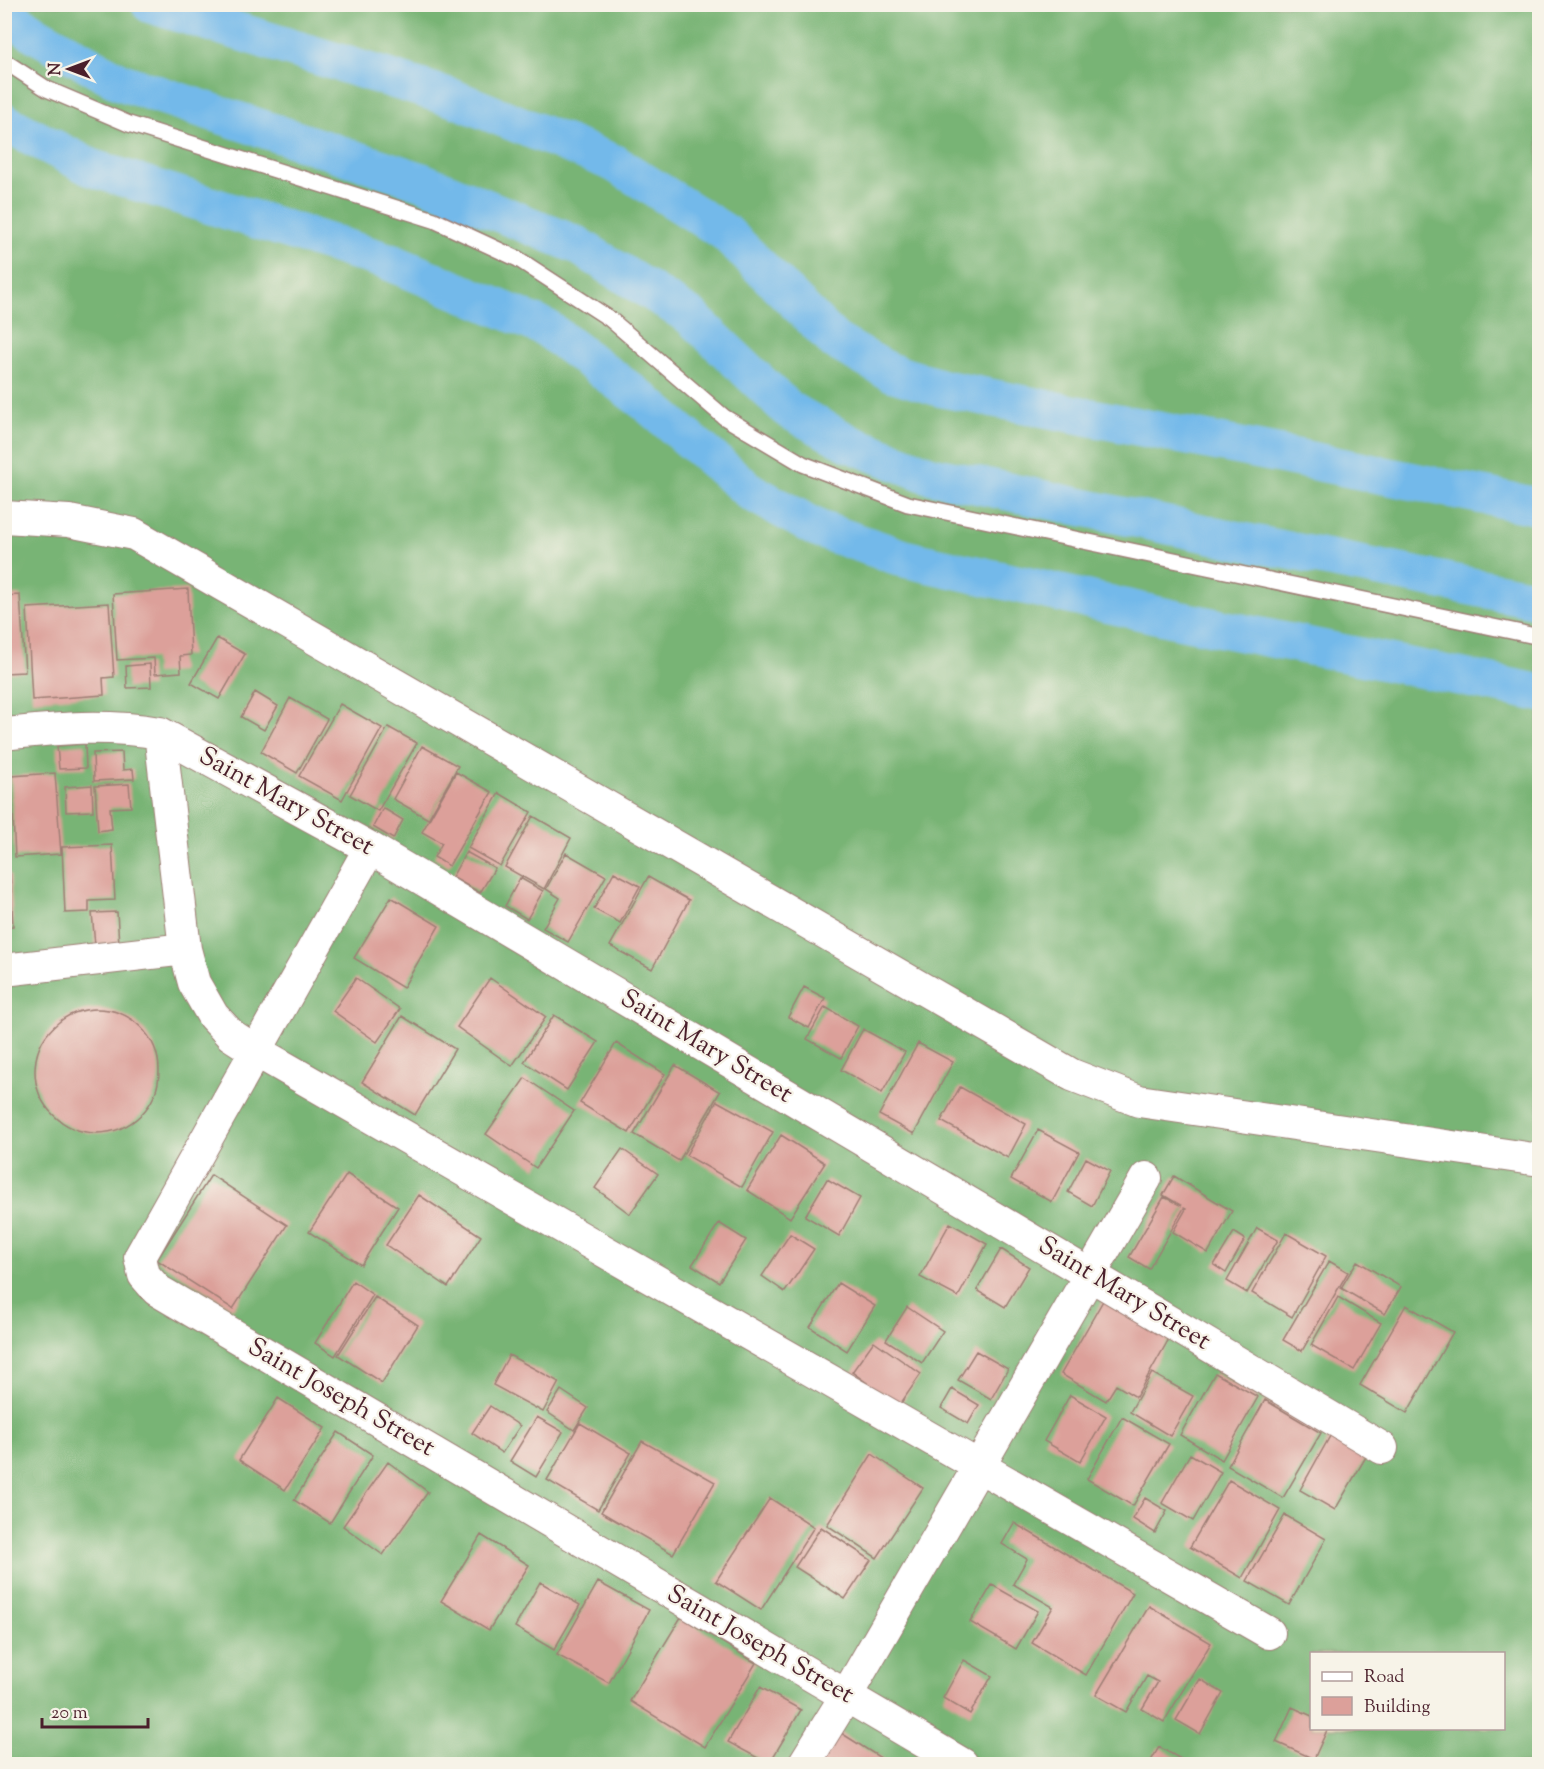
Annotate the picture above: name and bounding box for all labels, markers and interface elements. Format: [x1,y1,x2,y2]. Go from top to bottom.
north arrow [39,39,99,99]
text: N [45,62,68,75]
street label: Saint Mary Street [192,738,380,866]
street label: Saint Mary Street [613,981,799,1113]
street label: Saint Mary Street [1031,1228,1217,1360]
street label: Saint Joseph Street [241,1329,441,1467]
street label: Saint Joseph Street [660,1576,860,1714]
legend [1310,1652,1505,1730]
text: Road [1364,1665,1404,1691]
scale bar [42,1691,148,1729]
text: Building [1364,1695,1430,1721]
text: 20 m [51,1701,88,1727]

